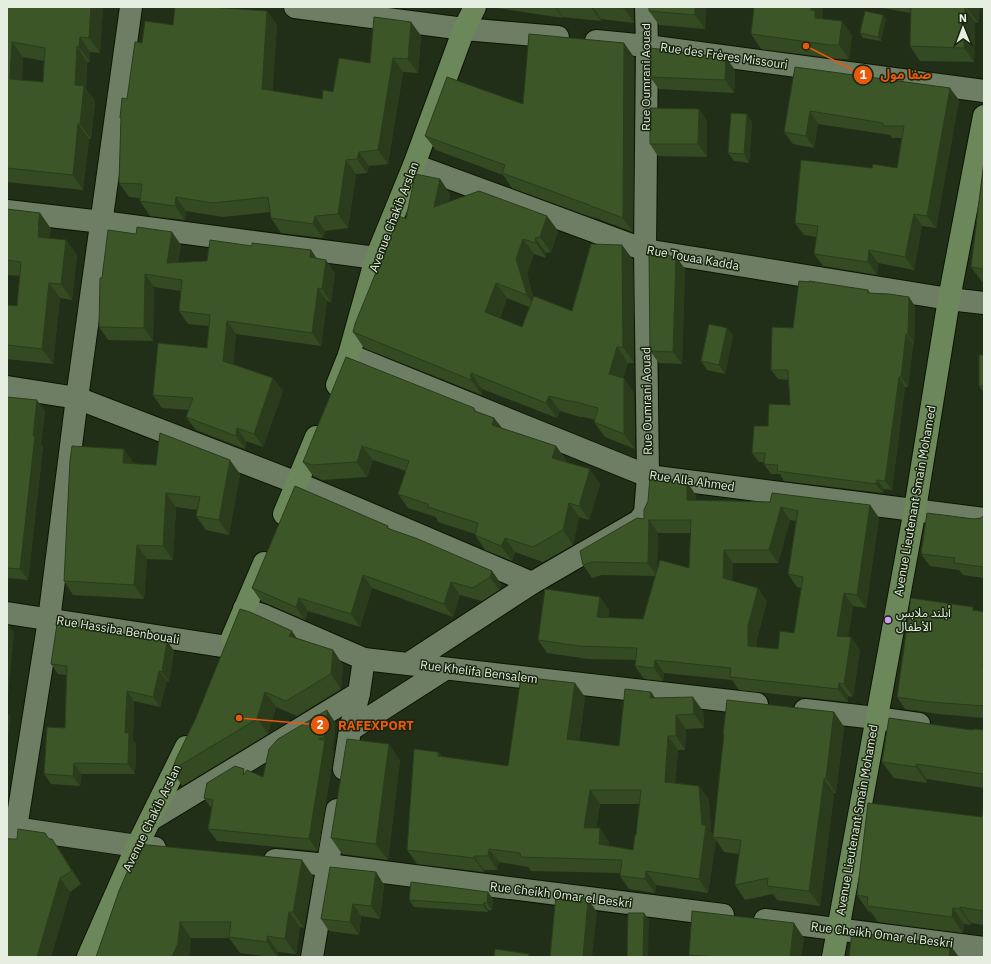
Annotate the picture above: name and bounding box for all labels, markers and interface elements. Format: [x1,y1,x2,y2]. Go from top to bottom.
north arrow [943,8,983,48]
text: N [959,11,967,25]
street label: Rue Oumrani Aouad [638,23,653,131]
street label: Rue des Frères Missouri [659,39,789,72]
callout: صفا مول [853,62,940,87]
text: صفا مول [881,66,932,83]
text: 1 [859,67,867,82]
street label: Avenue Chakib Arslan [366,159,422,274]
street label: Rue Touaa Kadda [646,242,741,273]
street label: Rue Oumrani Aouad [638,347,655,455]
street label: Avenue Lieutenant Smain Mohamed [890,404,939,597]
street label: Rue Alla Ahmed [649,467,736,494]
place label: أبلند ملابس اﻷطفال [896,605,951,634]
street label: Rue Hassiba Benbouali [56,612,181,647]
marker: أبلند ملابس اﻷطفال [883,615,893,625]
street label: Rue Khelifa Bensalem [420,657,539,686]
callout: RAFEXPORT [310,712,422,737]
text: 2 [316,717,324,732]
text: RAFEXPORT [338,717,414,734]
street label: Avenue Lieutenant Smain Mohamed [832,723,881,916]
street label: Avenue Chakib Arslan [119,762,184,874]
street label: Rue Cheikh Omar el Beskri [489,878,633,911]
street label: Rue Cheikh Omar el Beskri [810,918,954,951]

